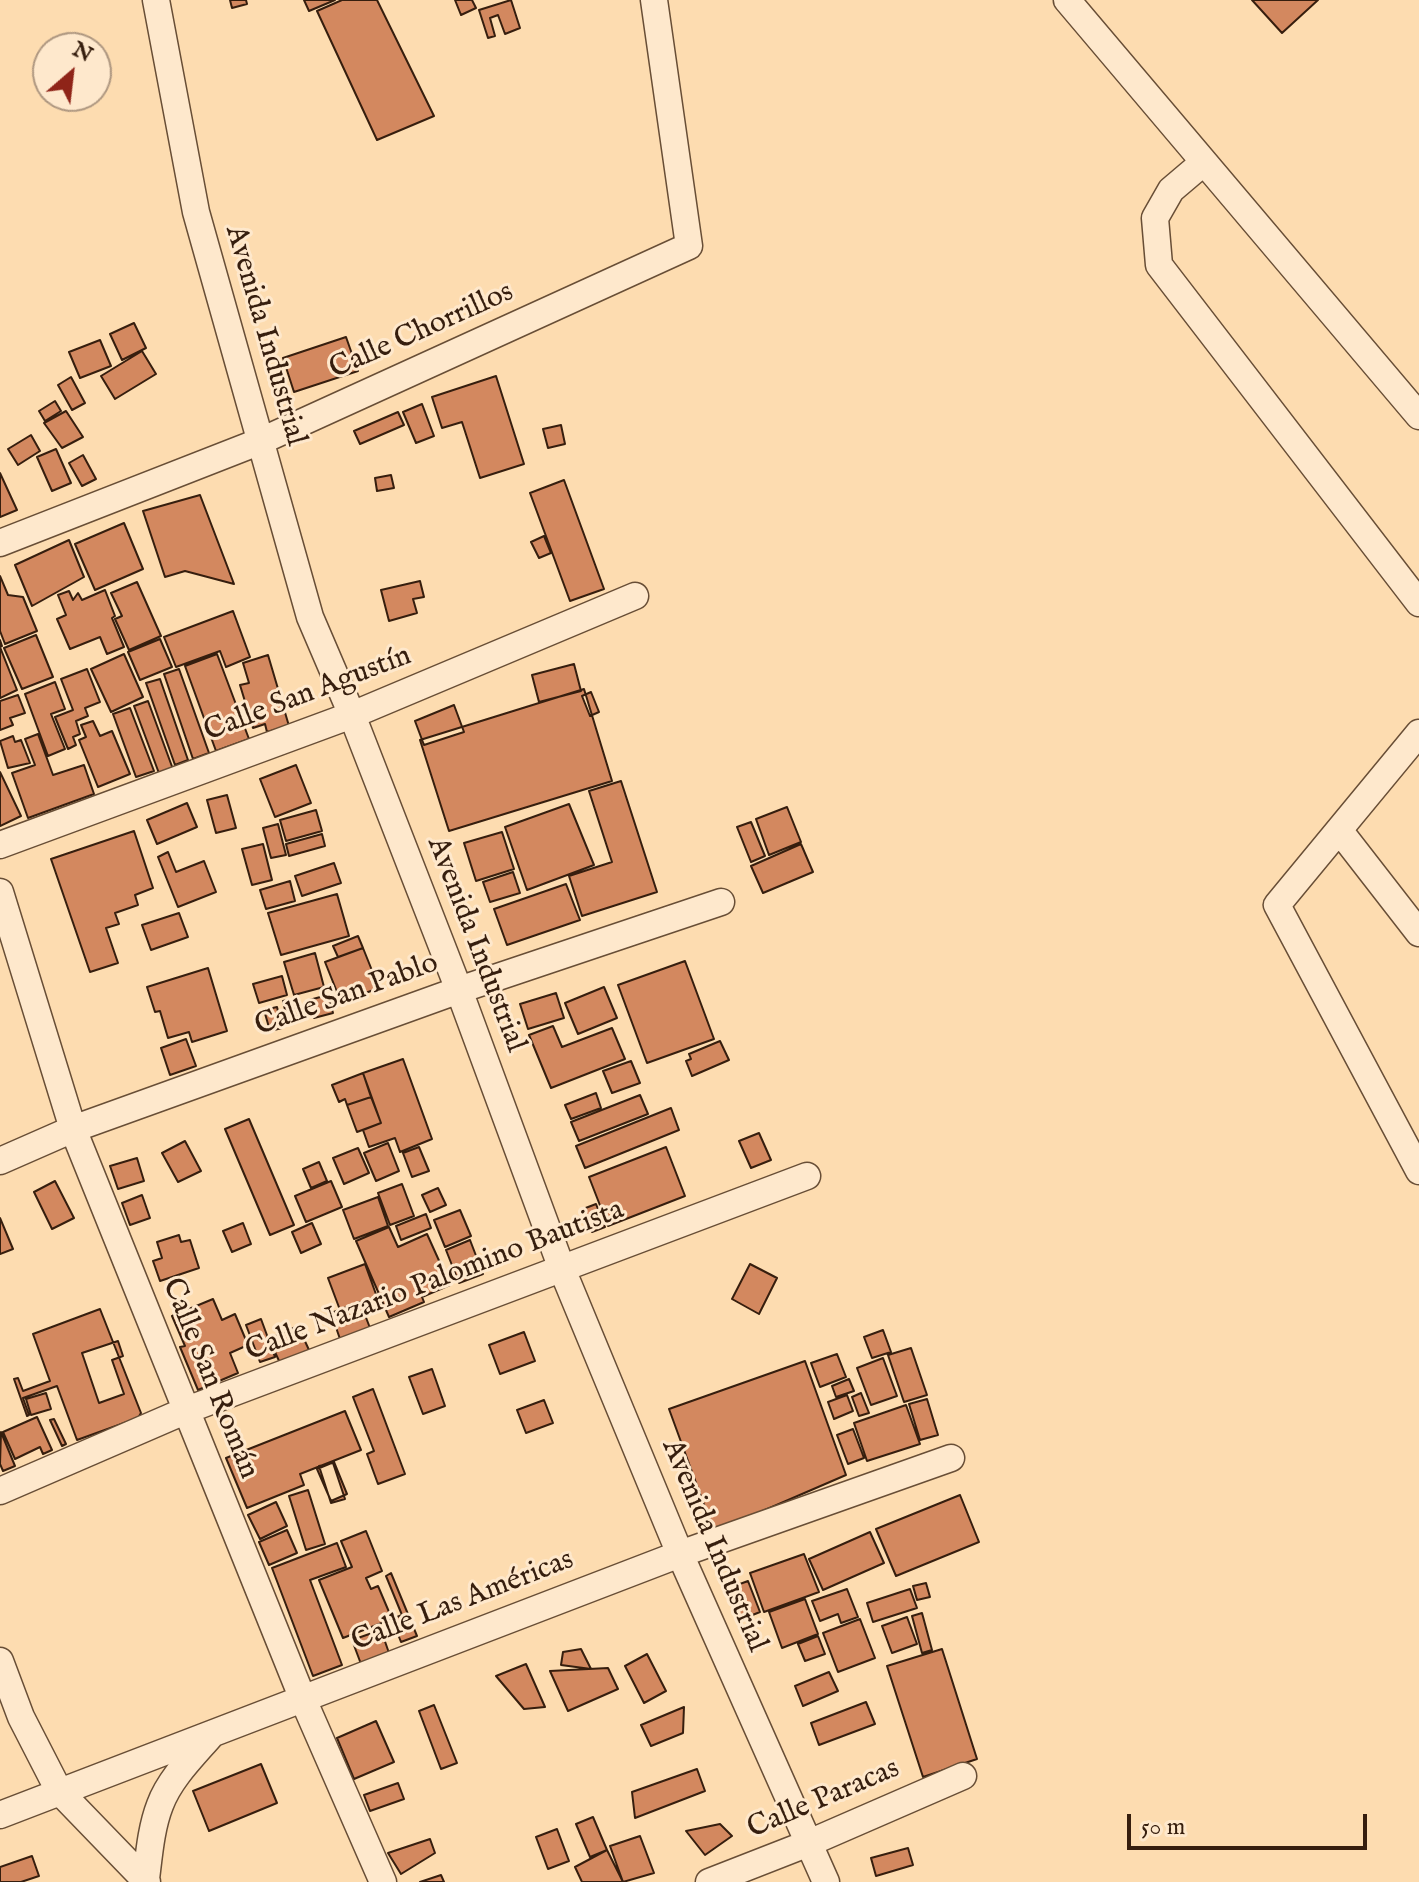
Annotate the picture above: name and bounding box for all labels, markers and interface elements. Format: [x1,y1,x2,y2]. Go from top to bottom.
north arrow [32,32,112,112]
text: N [67,36,97,69]
street label: Avenida Industrial [215,222,313,450]
street label: Calle Chorrillos [324,275,520,389]
street label: Calle San Agustín [199,639,417,751]
street label: Avenida Industrial [417,832,533,1058]
street label: Calle San Pablo [251,946,443,1046]
street label: Calle Nazario Palomino Bautista [241,1193,629,1371]
street label: Calle San Román [152,1274,266,1484]
street label: Avenida Industrial [652,1434,774,1658]
street label: Calle Las Américas [347,1543,579,1661]
street label: Calle Paracas [743,1752,905,1848]
scale bar [1131,1798,1371,1848]
text: 50 m [1141,1812,1185,1843]

